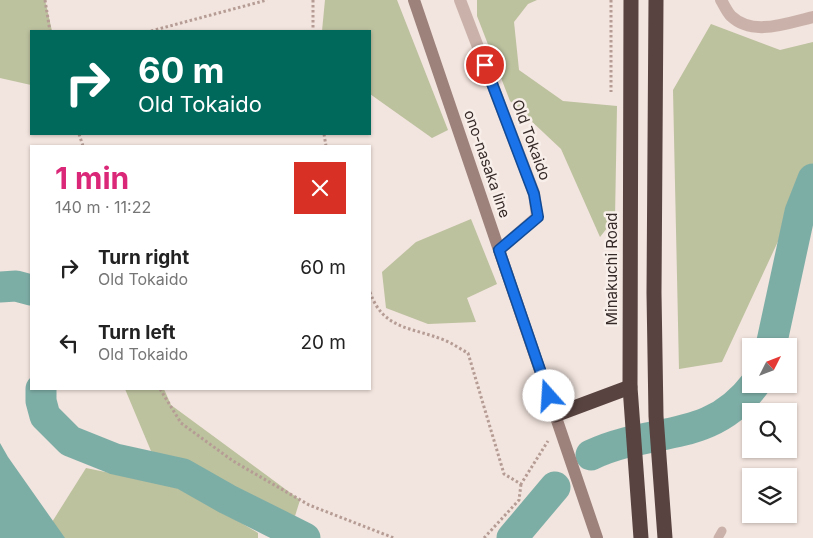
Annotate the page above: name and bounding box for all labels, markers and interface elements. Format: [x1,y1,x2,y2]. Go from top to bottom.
pin [464,44,506,86]
text: 60 m [138,49,225,91]
icon: right [55,50,120,115]
icon: arrive [471,51,499,79]
text: Old Tokaido [138,91,262,117]
street label: Old Tokaido [508,97,555,183]
street label: ono-nasaka line [460,107,515,220]
text: 1 min [55,160,129,196]
button: close [294,162,346,214]
text: 140 m · 11:22 [55,197,151,217]
street label: Minakuchi Road [602,212,621,326]
text: Turn right [98,246,189,269]
icon: right [55,254,83,282]
text: 60 m [300,256,346,279]
text: Old Tokaido [98,269,188,289]
text: Turn left [98,321,176,344]
icon: left [55,329,83,357]
text: 20 m [300,331,346,354]
north arrow [742,338,798,392]
map controls [742,338,797,523]
text: Old Tokaido [98,344,188,364]
position arrow [522,369,574,421]
button: search [742,403,797,458]
button: layers [742,468,797,523]

